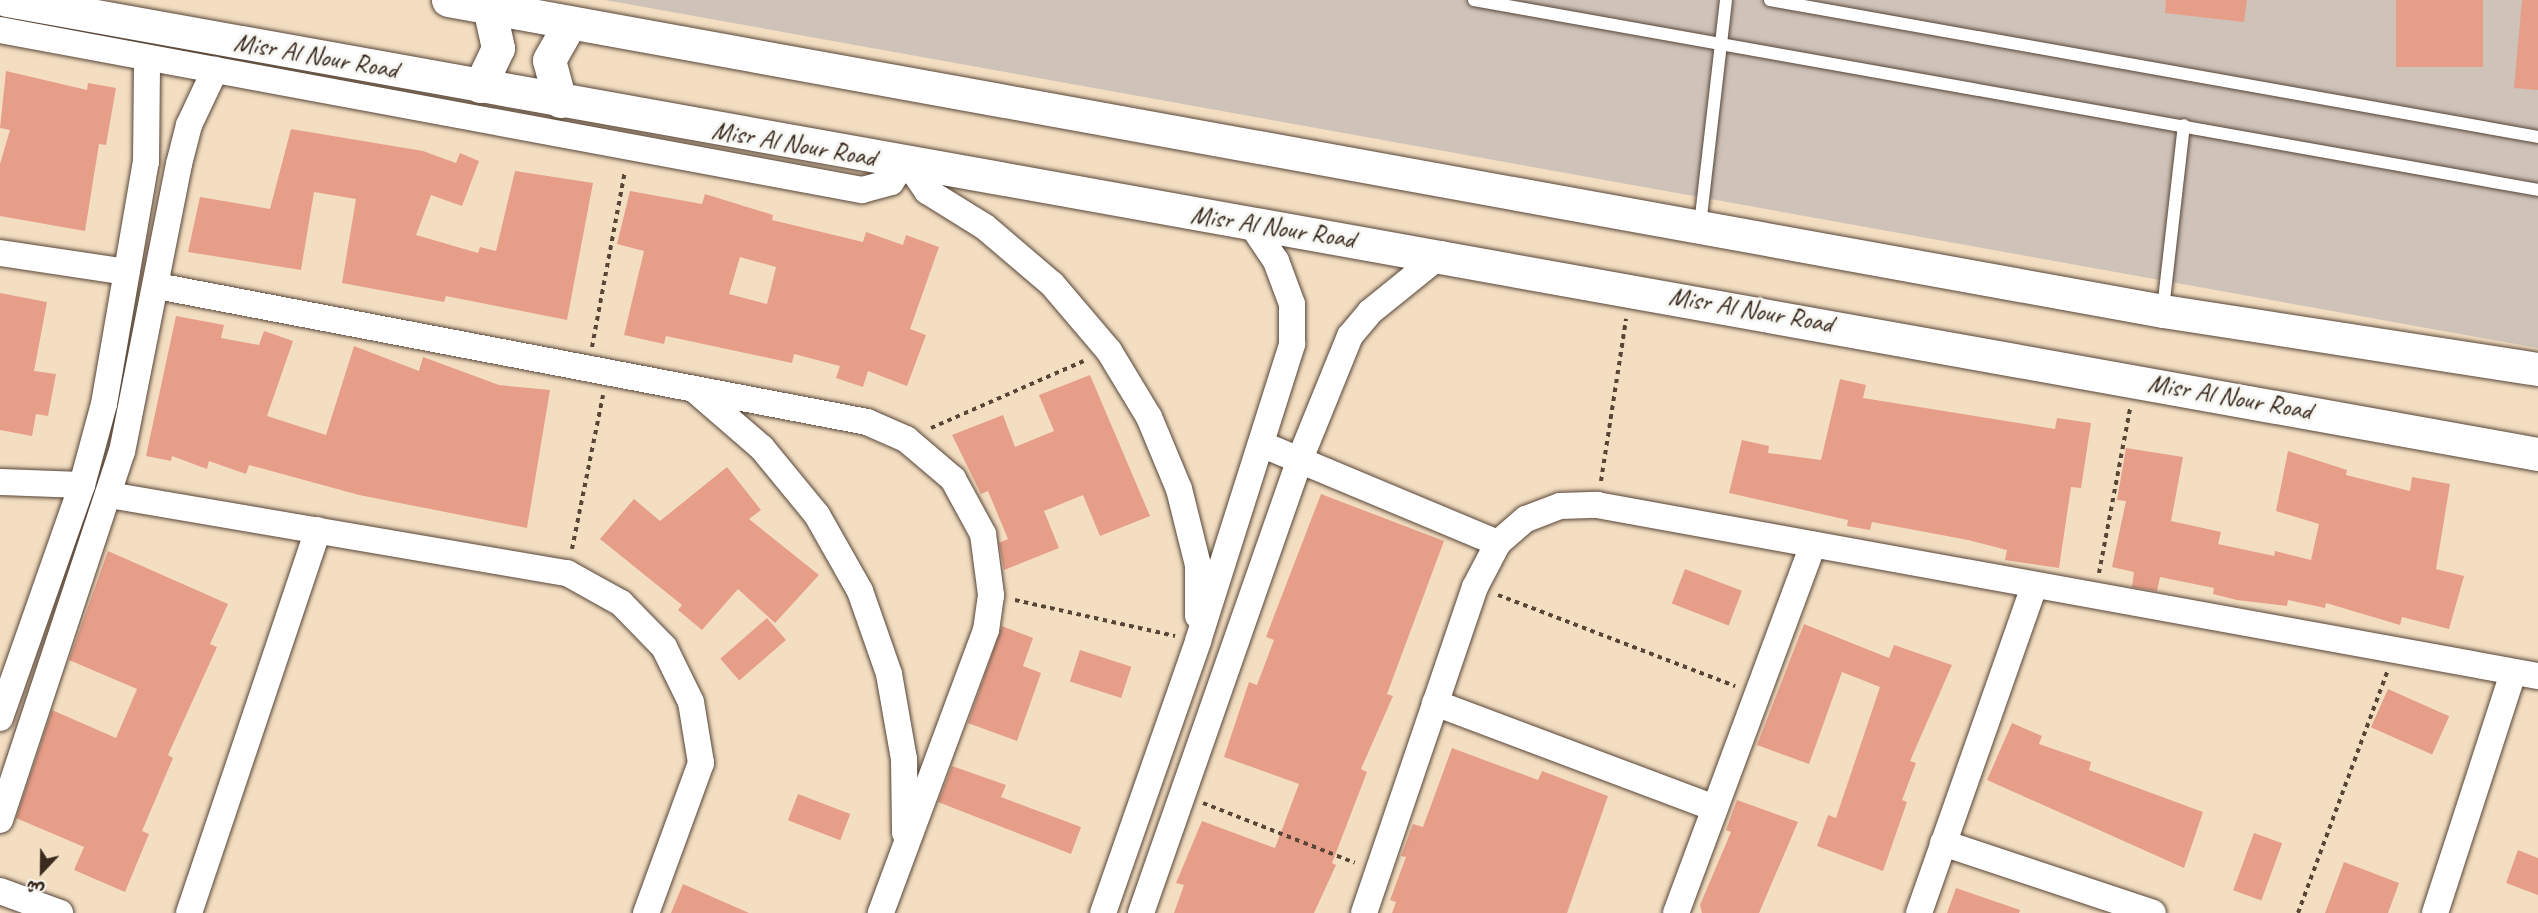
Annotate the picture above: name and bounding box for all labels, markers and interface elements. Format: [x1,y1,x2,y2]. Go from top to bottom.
street label: Misr Al Nour Road [232,26,400,86]
street label: Misr Al Nour Road [710,114,878,174]
street label: Misr Al Nour Road [1189,199,1357,255]
street label: Misr Al Nour Road [1667,280,1835,340]
street label: Misr Al Nour Road [2146,367,2314,427]
north arrow [12,841,72,901]
text: ش [23,875,47,900]

